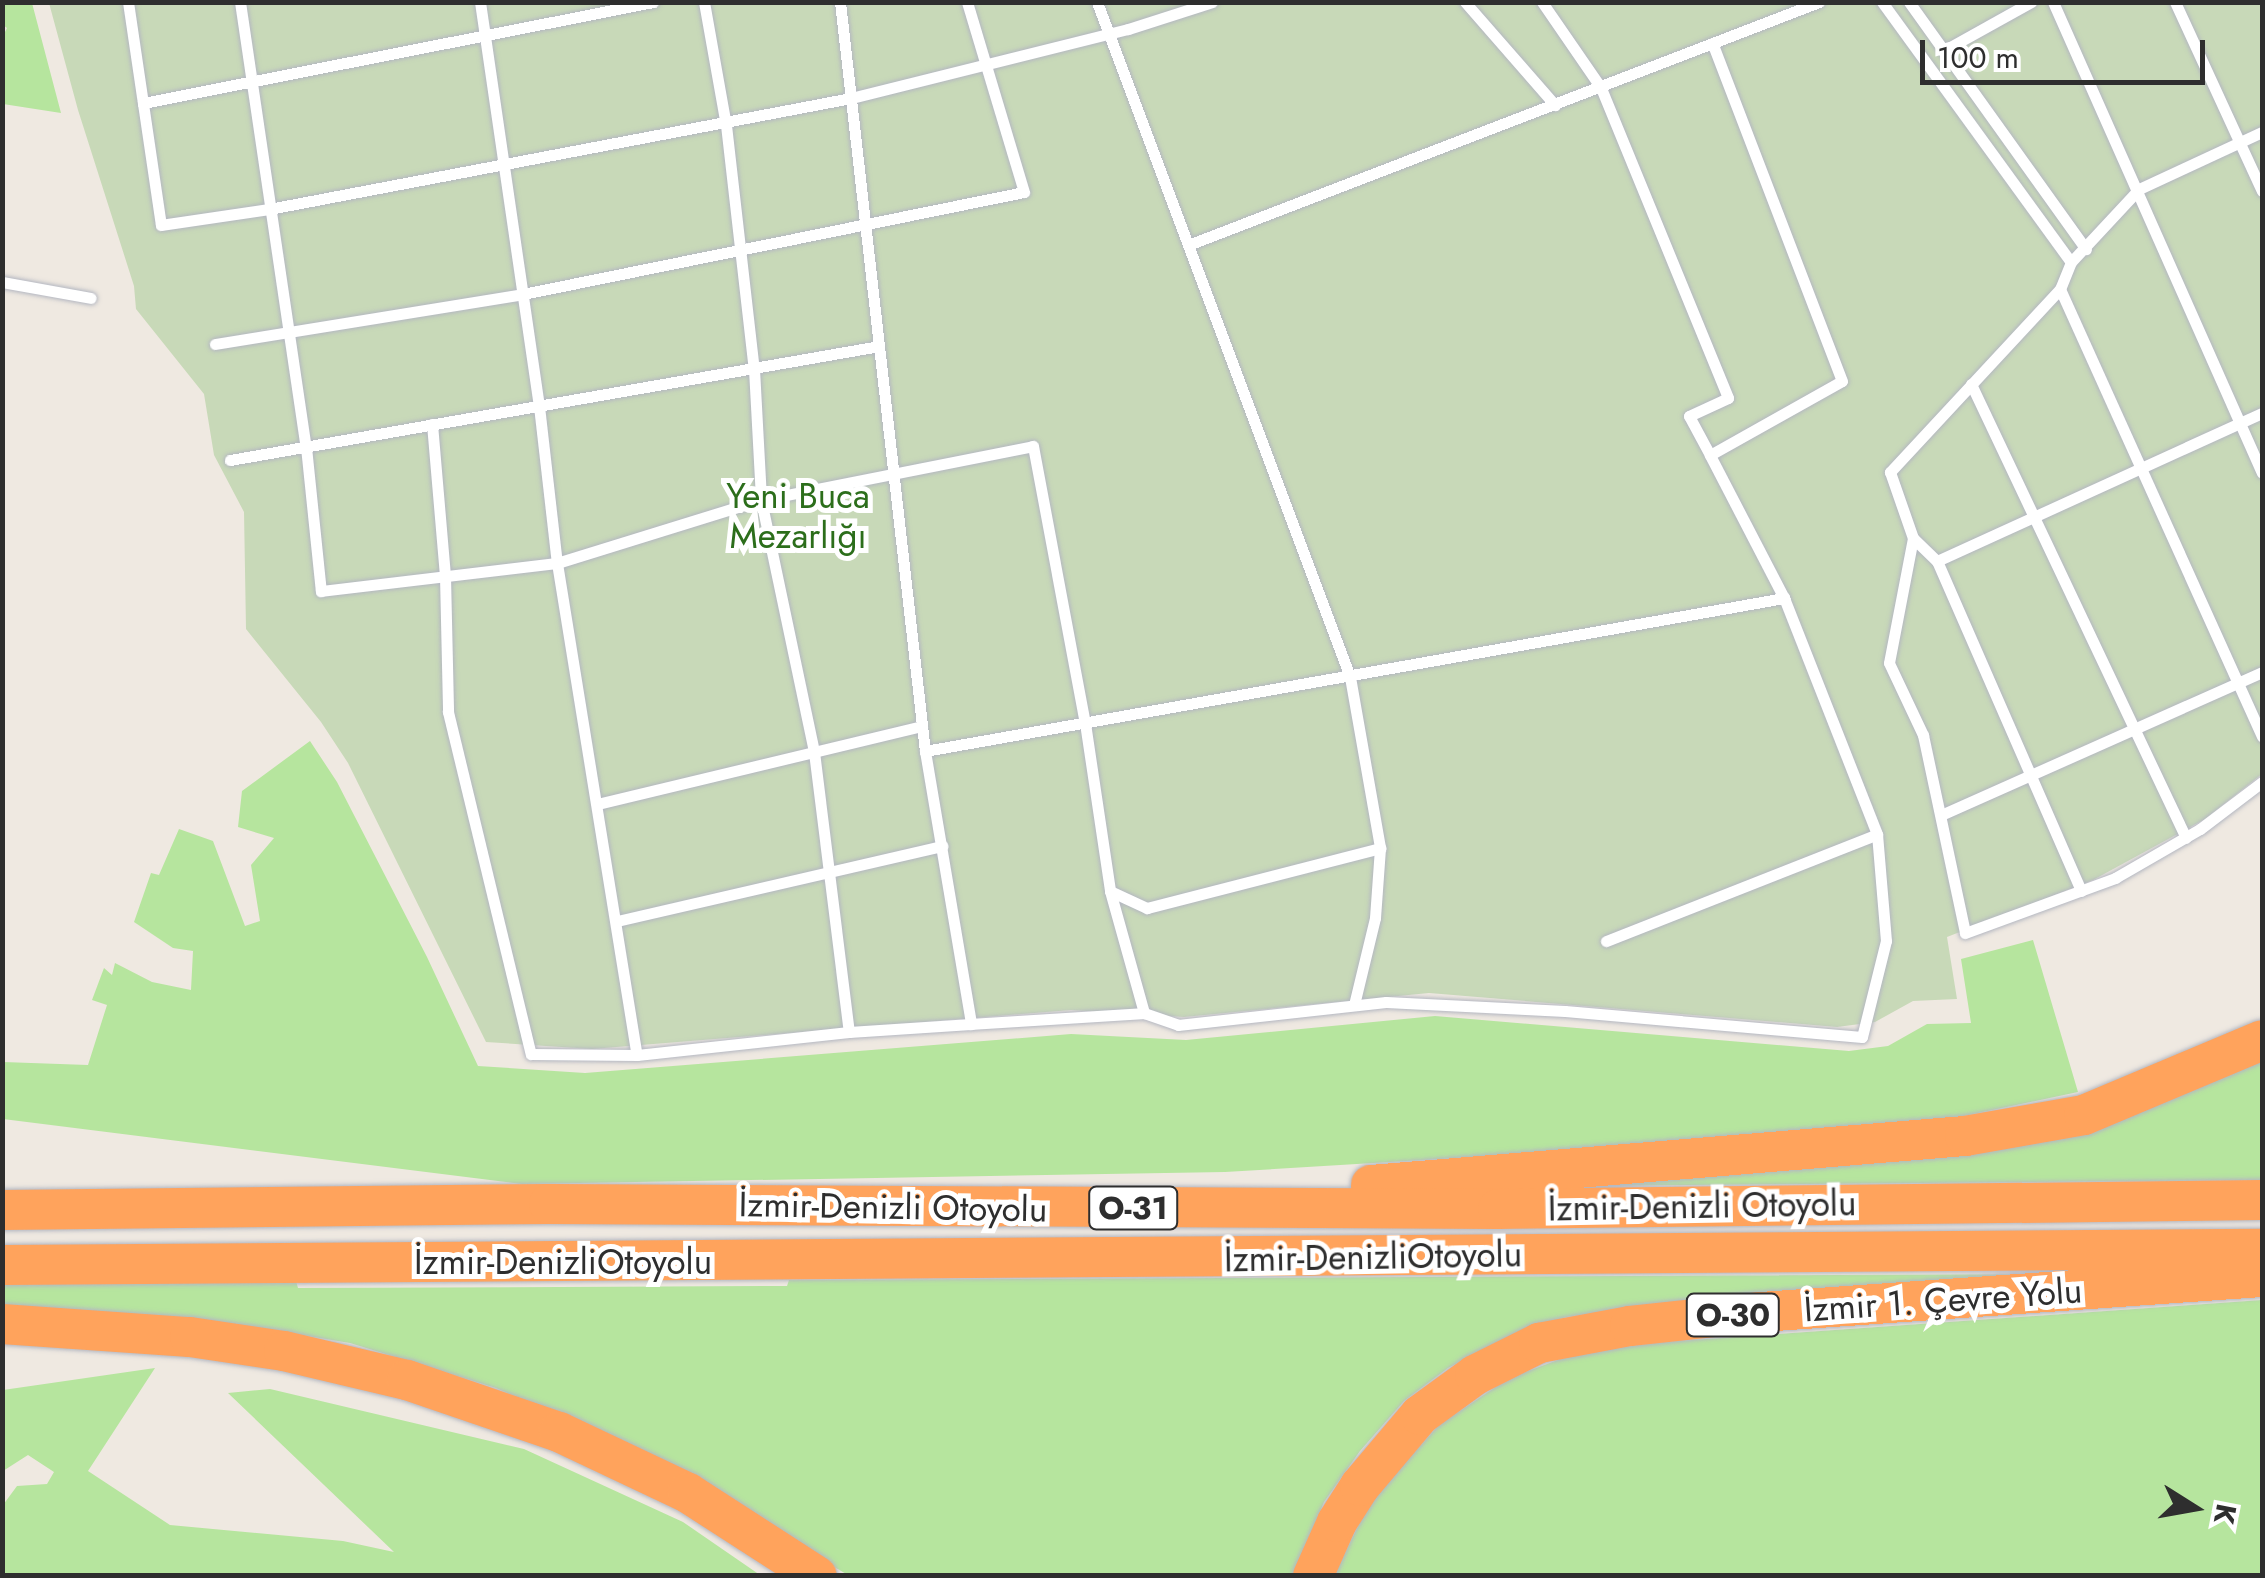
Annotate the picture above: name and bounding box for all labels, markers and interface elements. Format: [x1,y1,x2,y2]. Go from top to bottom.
scale bar [1925,20,2210,82]
text: 100 m [1937,36,2019,79]
park label: Yeni Buca Mezarlığı [726,475,870,557]
road number: O-31 [1088,1181,1178,1235]
street label: İzmir-Denizli Otoyolu [1547,1182,1857,1230]
street label: İzmir-Denizli Otoyolu [738,1183,1048,1231]
street label: İzmir-DenizliOtoyolu [1224,1233,1522,1281]
street label: İzmir-DenizliOtoyolu [414,1241,712,1283]
street label: İzmir 1. Çevre Yolu [1802,1269,2084,1331]
road number: O-30 [1686,1288,1780,1342]
north arrow [2145,1458,2245,1558]
text: K [2203,1500,2247,1527]

